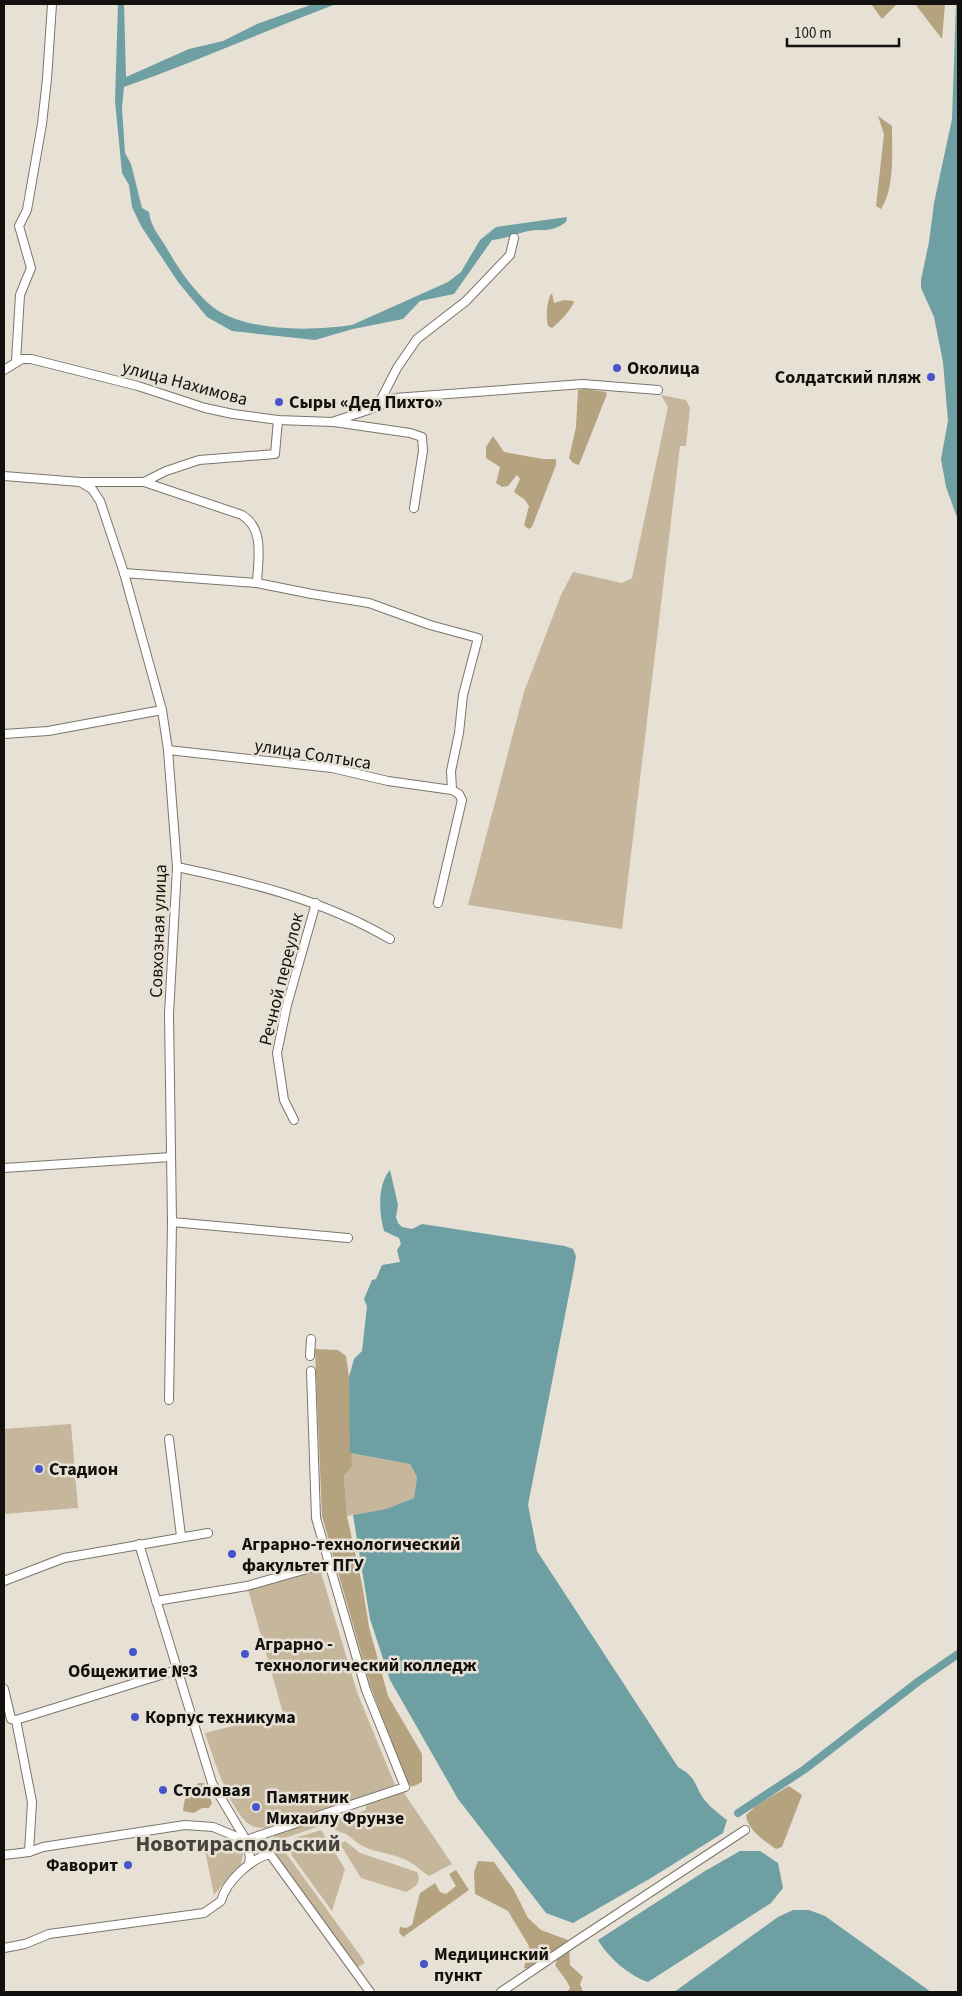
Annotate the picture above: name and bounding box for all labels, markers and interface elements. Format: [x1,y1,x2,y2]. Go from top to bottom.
scale bar [787,15,900,47]
text: 100 m [794,23,832,44]
street label: улица Нахимова [119,355,250,412]
place label: Околица [627,356,700,381]
marker: Околица [611,362,623,374]
place label: Солдатский пляж [775,365,921,390]
marker: Солдатский пляж [925,371,937,383]
place label: Сыры «Дед Пихто» [289,390,443,415]
marker: Сыры «Дед Пихто» [273,396,285,408]
street label: улица Солтыса [253,733,373,776]
street label: Совхозная улица [144,864,173,998]
street label: Речной переулок [253,910,310,1048]
place label: Стадион [49,1457,118,1482]
marker: Стадион [33,1463,45,1475]
place label: Аграрно-технологический факультет ПГУ [241,1532,460,1578]
marker: Аграрно-технологический факультет ПГУ [226,1548,238,1560]
place label: Аграрно - технологический колледж [254,1632,477,1678]
marker: Общежитие №3 [127,1646,139,1658]
marker: Аграрно - технологический колледж [239,1648,251,1660]
place label: Общежитие №3 [68,1659,198,1684]
place label: Корпус техникума [145,1705,296,1730]
marker: Корпус техникума [129,1711,141,1723]
place label: Столовая [173,1778,250,1803]
marker: Столовая [157,1784,169,1796]
place label: Памятник Михаилу Фрунзе [266,1785,404,1831]
marker: Памятник Михаилу Фрунзе [250,1801,262,1813]
district label: Новотираспольский [136,1828,340,1860]
place label: Фаворит [46,1853,118,1878]
marker: Фаворит [122,1859,134,1871]
place label: Медицинский пункт [434,1942,549,1988]
marker: Медицинский пункт [418,1958,430,1970]

